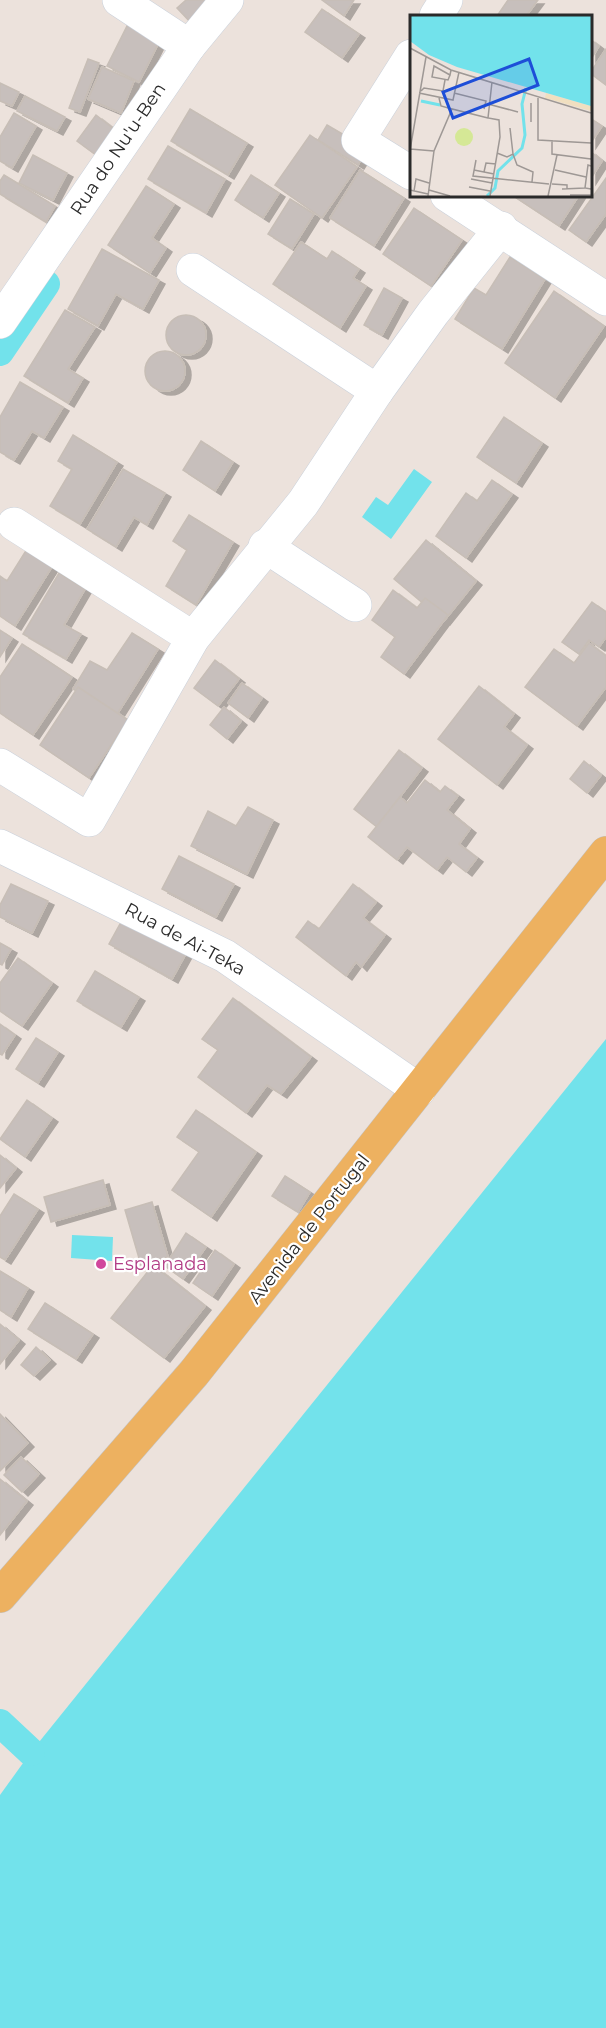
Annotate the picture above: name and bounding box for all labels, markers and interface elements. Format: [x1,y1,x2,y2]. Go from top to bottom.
inset map [410,15,591,196]
street label: Rua do Nu'u-Ben [66,79,170,219]
street label: Rua de Ai-Teka [121,898,249,980]
street label: Avenida de Portugal [244,1150,374,1308]
place label: Esplanada [113,1253,207,1275]
marker: Esplanada [94,1257,108,1271]

